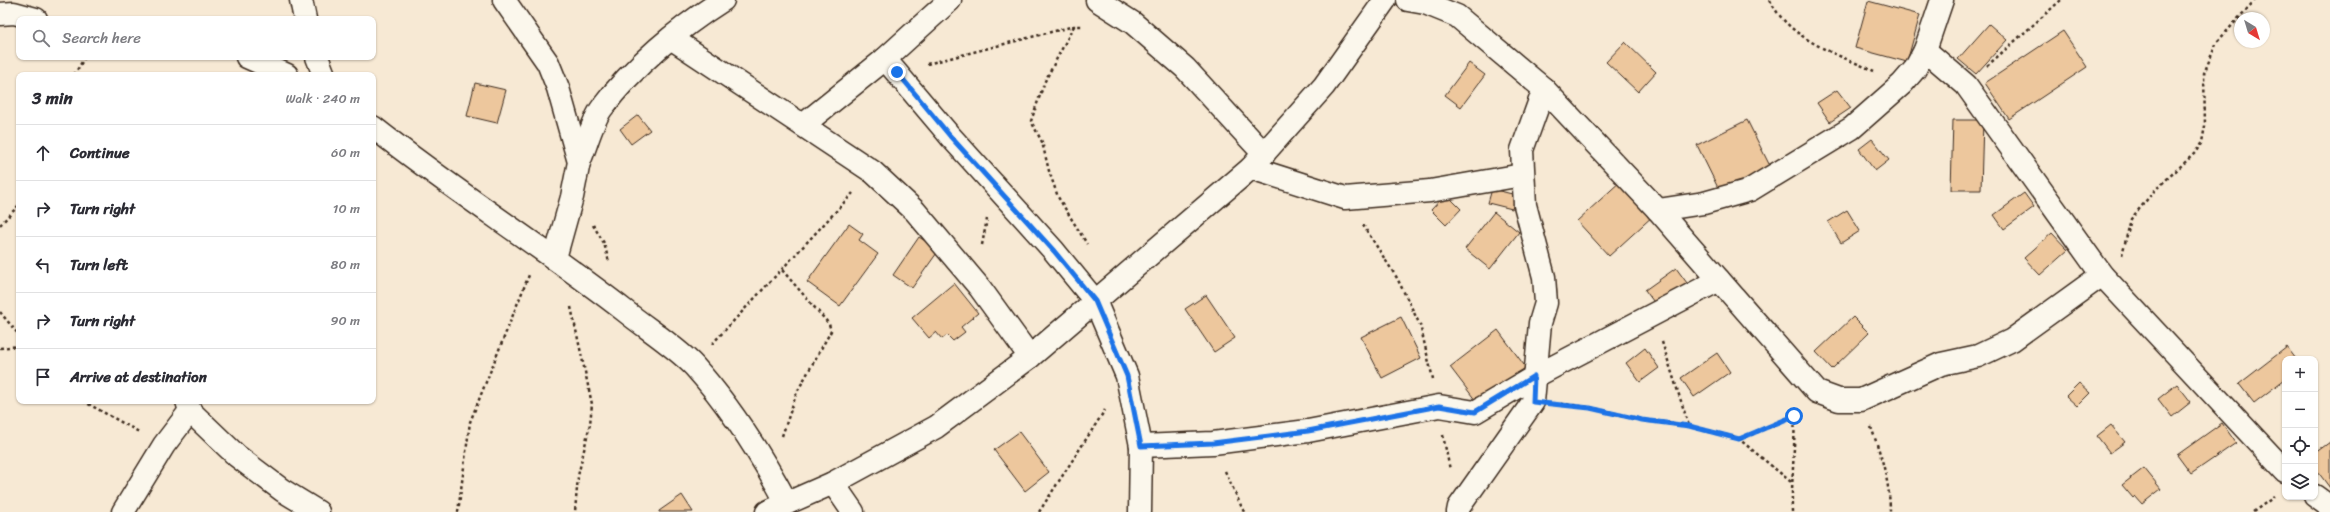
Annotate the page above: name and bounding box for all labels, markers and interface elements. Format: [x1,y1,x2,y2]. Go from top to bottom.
north arrow [2234,12,2270,48]
search box [16,16,376,60]
text: Search here [62,25,141,51]
icon: search [30,27,52,49]
route end [888,63,906,81]
text: 3 min [32,83,73,113]
text: Walk · 240 m [285,87,360,110]
text: Continue [70,140,130,166]
text: 60 m [331,141,360,164]
icon: ahead [32,142,54,164]
text: Turn right [70,196,135,222]
text: 10 m [333,197,360,220]
icon: right [32,198,54,220]
text: Turn left [70,252,128,278]
text: 80 m [331,253,360,276]
icon: left [32,254,54,276]
text: Turn right [70,308,135,334]
text: 90 m [330,309,360,332]
icon: right [32,310,54,332]
map controls [2282,356,2318,500]
button: + [2282,356,2318,392]
text: Arrive at destination [70,364,207,390]
icon: arrive [32,366,54,388]
button: − [2282,392,2318,428]
route start [1785,407,1803,425]
button: locate [2282,428,2318,464]
button: layers [2282,464,2318,500]

